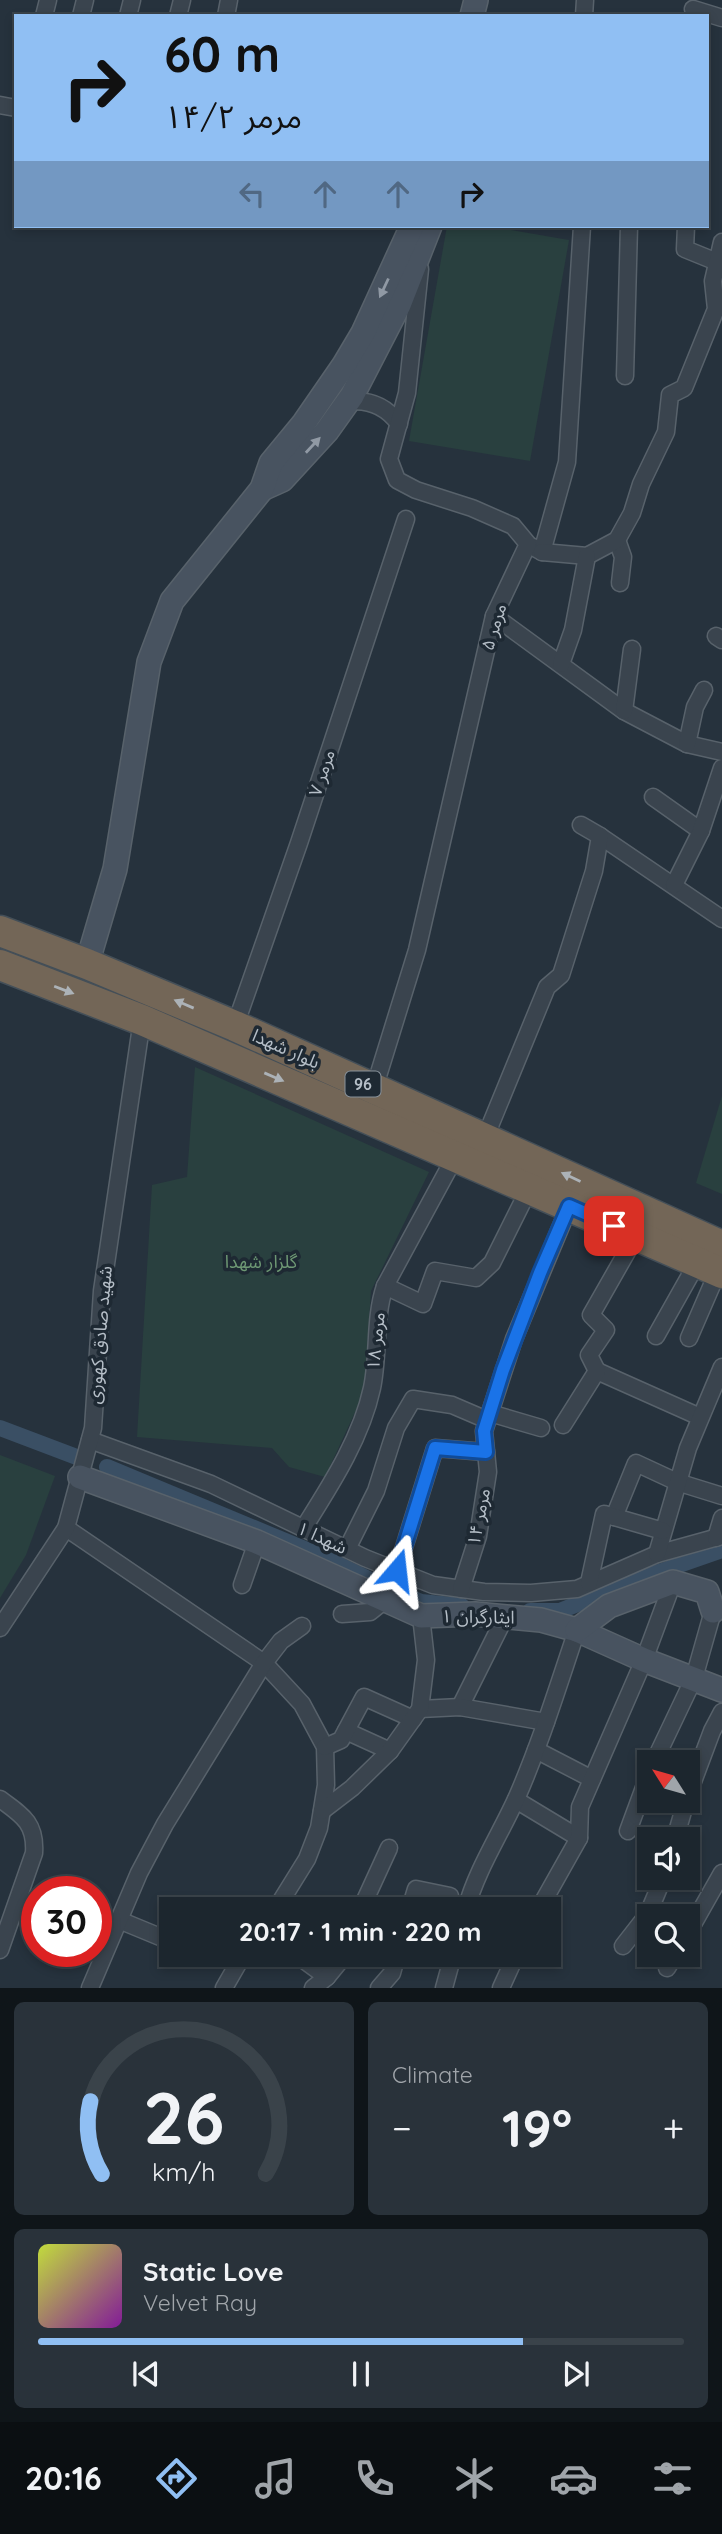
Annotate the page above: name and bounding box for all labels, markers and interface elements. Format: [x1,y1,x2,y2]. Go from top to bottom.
text: 60 m [164,23,280,84]
icon: right [49,42,140,133]
text: مرمر ۱۴/۲ [164,96,302,136]
icon: left [233,175,271,213]
icon: ahead [306,175,344,213]
icon: ahead [379,175,417,213]
icon: right [452,175,490,213]
one-way arrow [378,278,390,298]
one-way arrow [305,436,321,454]
street label: مرمر ۵ [476,601,511,653]
street label: مرمر ۷ [303,747,340,799]
one-way arrow [53,984,74,995]
one-way arrow [174,998,194,1010]
street label: بلوار شهدا [249,1023,324,1074]
one-way arrow [264,1071,285,1082]
road number: 96 [346,1072,380,1096]
one-way arrow [561,1171,581,1183]
pin [584,1196,644,1256]
icon: arrive [595,1207,633,1245]
park label: گلزار شهدا [225,1250,298,1273]
street label: شهید صادق کهوری [82,1265,117,1405]
street label: مرمر ۱۸ [361,1311,390,1371]
street label: مرمر ۱۴ [462,1486,495,1548]
street label: شهدا ۱ [294,1516,351,1559]
position arrow [360,1533,434,1607]
street label: ایثارگران ۱ [441,1604,515,1629]
north arrow [637,1750,700,1813]
map controls [637,1750,700,1967]
button: sound [637,1827,700,1890]
speed limit sign: 30 [21,1876,112,1967]
button: search [637,1904,700,1967]
text: 20:17 · 1 min · 220 m [239,1915,481,1948]
text: Climate [392,2060,473,2089]
text: 26 [143,2072,225,2163]
text: 19° [502,2095,572,2160]
text: − [392,2104,412,2152]
text: + [663,2104,684,2152]
text: km/h [152,2156,216,2187]
text: Static Love [143,2255,284,2288]
text: Velvet Ray [143,2288,257,2317]
icon: previous [127,2355,165,2393]
icon: pause [342,2355,380,2393]
icon: next [557,2355,595,2393]
icon: directions [152,2454,201,2503]
icon: music [251,2454,300,2503]
icon: phone [350,2454,399,2503]
icon: climate [450,2454,499,2503]
icon: car [549,2454,598,2503]
icon: filters [648,2454,697,2503]
text: 20:16 [25,2458,102,2498]

